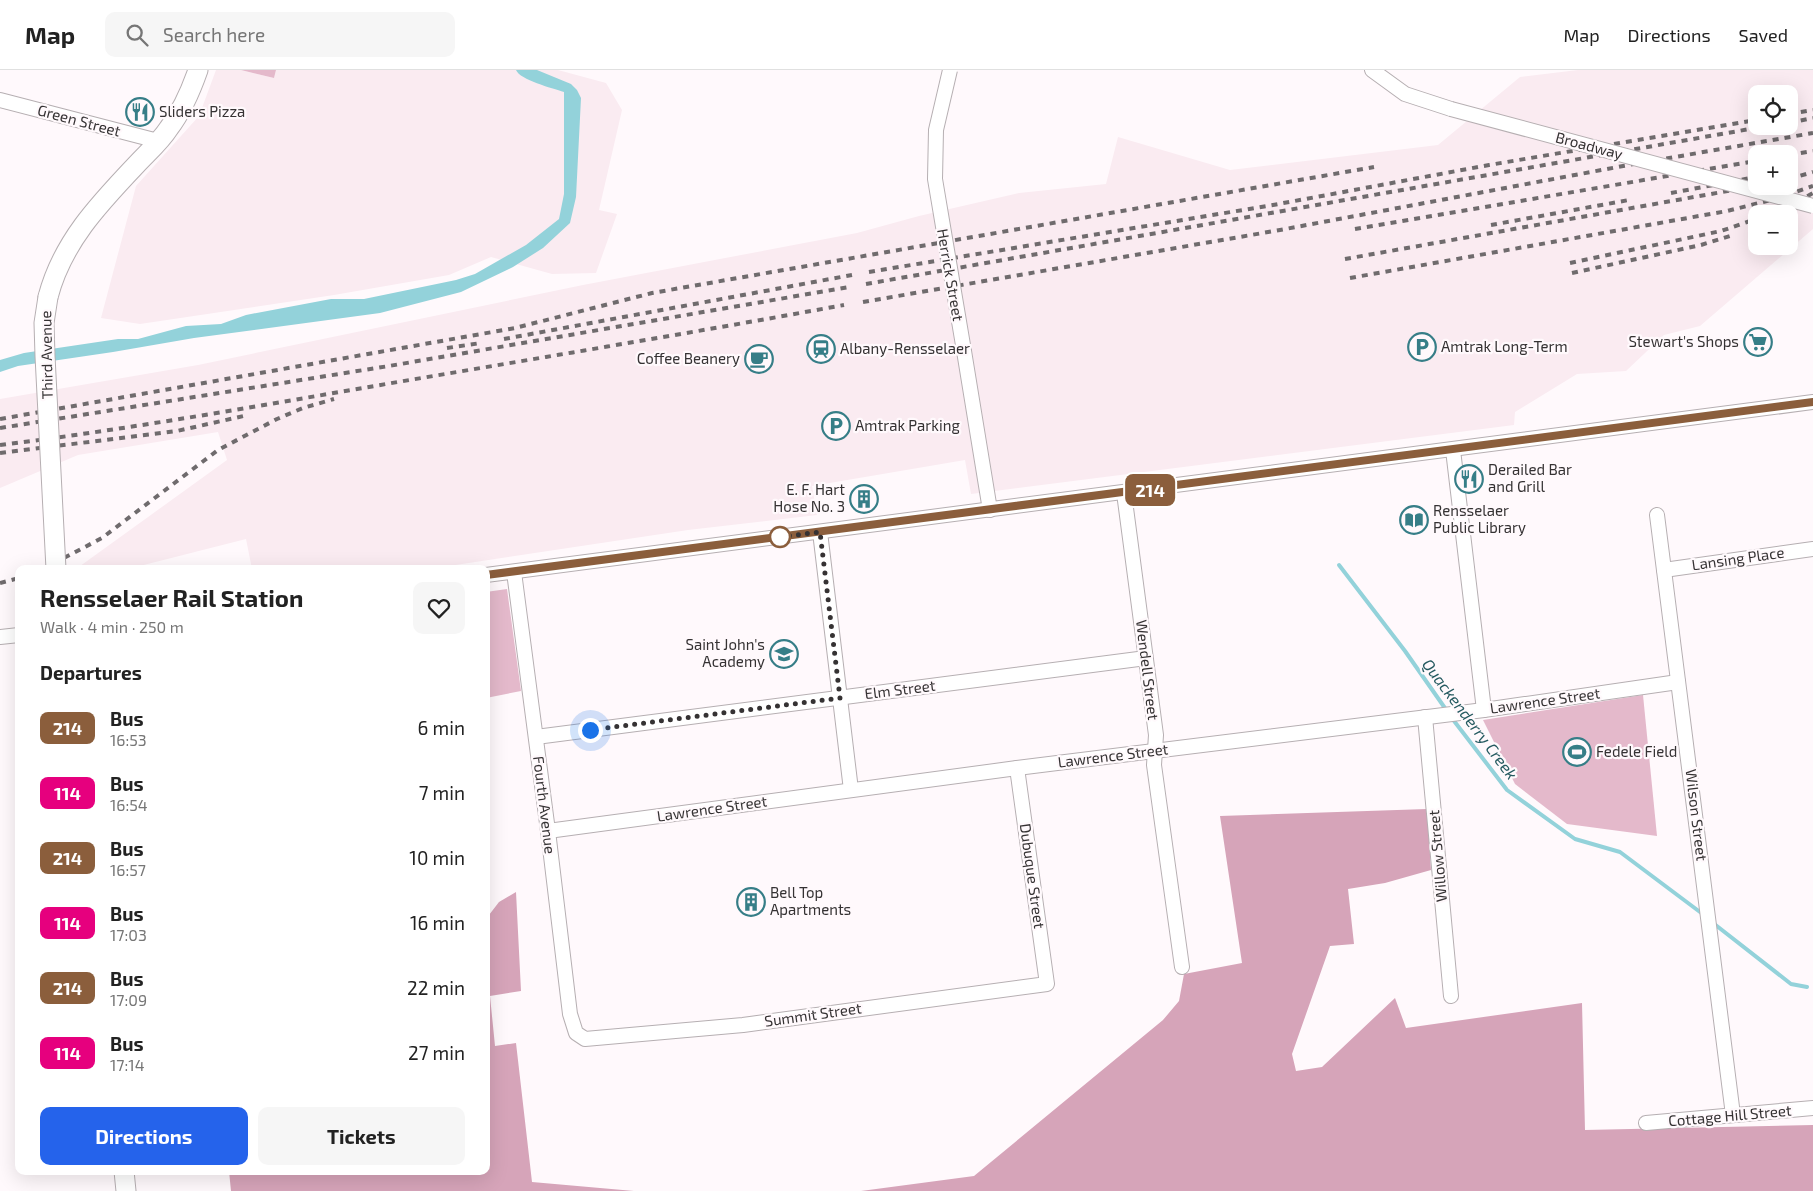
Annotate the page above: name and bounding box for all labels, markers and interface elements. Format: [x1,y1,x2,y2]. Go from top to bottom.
search box [105,12,455,57]
text: Map [25,20,75,49]
icon: search [123,21,151,49]
text: Search here [163,23,265,46]
text: Map [1563,24,1600,46]
text: Directions [1628,24,1711,46]
text: Saved [1739,24,1788,46]
map controls [1748,85,1798,255]
button: locate [1748,85,1798,135]
restaurant icon: Sliders Pizza [125,97,155,127]
street label: Green Street [36,100,123,140]
place label: Sliders Pizza [159,102,245,120]
street label: Broadway [1554,127,1625,163]
button: + [1748,145,1798,195]
button: − [1748,205,1798,255]
street label: Herrick Street [934,227,968,323]
street label: Third Avenue [36,310,56,400]
supermarket icon: Stewart's Shops [1743,327,1773,357]
parking icon: Amtrak Long-Term [1407,332,1437,362]
place label: Stewart's Shops [1629,332,1739,350]
station icon: Albany-Rensselaer [806,334,836,364]
place label: Amtrak Long-Term [1441,337,1568,355]
place label: Albany-Rensselaer [840,339,970,357]
cafe icon: Coffee Beanery [744,344,774,374]
place label: Coffee Beanery [637,349,740,367]
parking icon: Amtrak Parking [821,411,851,441]
place label: Amtrak Parking [855,416,960,434]
place label: Derailed Bar and Grill [1488,460,1572,495]
restaurant icon: Derailed Bar and Grill [1454,464,1484,494]
line badge: 214 [1121,474,1179,506]
text: 214 [1135,479,1165,501]
place label: E. F. Hart Hose No. 3 [773,480,845,515]
building icon: E. F. Hart Hose No. 3 [849,484,879,514]
place label: Rensselaer Public Library [1433,501,1526,536]
library icon: Rensselaer Public Library [1399,505,1429,535]
unlabelled marker [769,526,791,548]
street label: Lansing Place [1690,543,1785,573]
button: heart [413,582,465,634]
text: Rensselaer Rail Station [40,583,303,612]
text: Walk · 4 min · 250 m [40,617,184,636]
street label: Wendell Street [1133,619,1163,721]
place label: Saint John's Academy [685,635,765,670]
school or university icon: Saint John's Academy [769,639,799,669]
water label: Quackenderry Creek [1418,655,1522,783]
text: Departures [40,661,142,684]
street label: Elm Street [864,676,937,702]
street label: Lawrence Street [1489,683,1601,717]
text: Bus [110,707,144,730]
text: 6 min [417,716,465,739]
text: 214 [53,717,82,739]
your location [578,718,603,743]
text: 16:53 [110,730,147,749]
sports icon: Fedele Field [1562,737,1592,767]
street label: Lawrence Street [1057,739,1169,771]
place label: Fedele Field [1596,742,1677,760]
street label: Fourth Avenue [530,755,560,855]
street label: Wilson Street [1682,768,1712,862]
text: Bus [110,772,144,795]
text: 7 min [419,781,465,804]
text: 114 [54,782,81,804]
street label: Lawrence Street [656,791,768,825]
text: 16:54 [110,795,148,814]
street label: Willow Street [1424,809,1450,903]
street label: Dubuque Street [1017,822,1049,930]
text: Bus [110,837,144,860]
text: 10 min [409,846,465,869]
text: 214 [53,847,82,869]
text: 16:57 [110,860,146,879]
place label: Bell Top Apartments [770,883,851,918]
building icon: Bell Top Apartments [736,887,766,917]
text: Bus [110,902,144,925]
text: 16 min [410,911,465,934]
text: 114 [54,912,81,934]
text: 17:03 [110,925,147,944]
text: Bus [110,967,144,990]
text: 22 min [407,976,465,999]
text: 214 [53,977,82,999]
text: 17:09 [110,990,147,1009]
street label: Summit Street [763,998,863,1030]
text: Bus [110,1032,144,1055]
text: 27 min [408,1041,465,1064]
text: 114 [54,1042,81,1064]
text: 17:14 [110,1055,145,1074]
street label: Cottage Hill Street [1667,1101,1793,1129]
button: Directions [40,1107,248,1165]
button: Tickets [258,1107,465,1165]

